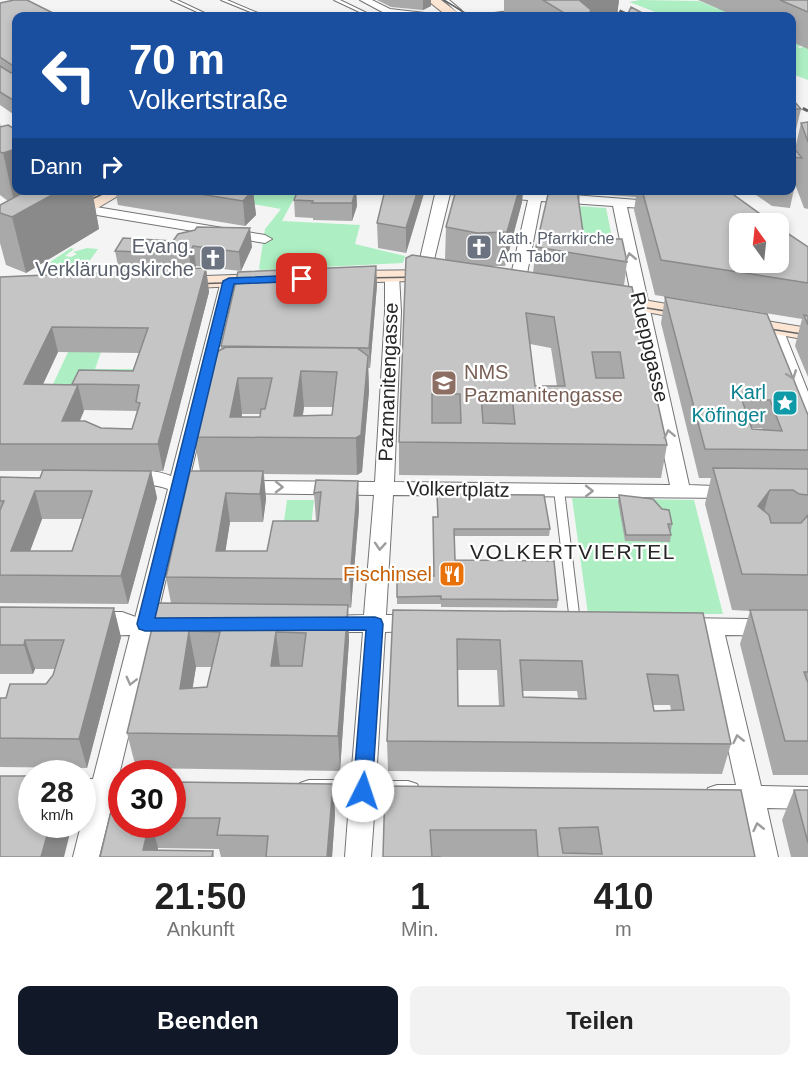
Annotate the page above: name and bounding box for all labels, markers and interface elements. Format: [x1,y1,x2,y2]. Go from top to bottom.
icon: left [30,36,108,114]
text: 70 m [129,36,225,83]
text: Volkertstraße [129,85,288,115]
icon: right [95,150,128,183]
text: Dann [30,154,83,179]
north arrow [729,213,789,273]
map controls [729,213,789,273]
place label: kath. Pfarrkirche Am Tabor [498,230,615,265]
church icon: kath. Pfarrkirche Am Tabor [464,232,494,262]
place label: Evang. Verklärungskirche [35,235,194,280]
church icon: Evang. Verklärungskirche [198,243,228,273]
pin [276,253,327,304]
one-way arrow [624,253,637,263]
icon: arrive [285,262,318,295]
street label: Rueppgasse [627,290,673,404]
street label: Pazmanitengasse [374,302,402,462]
place label: NMS Pazmanitengasse [464,361,623,406]
school or university icon: NMS Pazmanitengasse [429,368,459,398]
one-way arrow [785,369,798,379]
place label: Karl Köfinger [692,381,766,426]
place icon: Karl Köfinger [770,388,800,418]
one-way arrow [663,429,676,439]
street label: Volkertplatz [406,477,510,501]
one-way arrow [275,481,284,493]
one-way arrow [585,484,594,497]
district label: VOLKERTVIERTEL [470,540,676,563]
one-way arrow [374,542,387,551]
restaurant icon: Fischinsel [437,559,467,589]
place label: Fischinsel [343,563,432,585]
one-way arrow [125,676,138,686]
one-way arrow [733,734,746,744]
position arrow [331,759,395,823]
speed limit sign: 30 [108,760,186,838]
text: 28 [40,775,74,808]
text: km/h [41,806,73,823]
one-way arrow [752,822,765,832]
text: 21:50 [155,876,247,917]
text: 1 [410,876,430,917]
text: 410 [593,876,653,917]
text: Ankunft [167,918,234,940]
text: Min. [401,918,439,940]
text: m [615,918,632,940]
button: Beenden [18,986,398,1055]
button: Teilen [410,986,790,1055]

